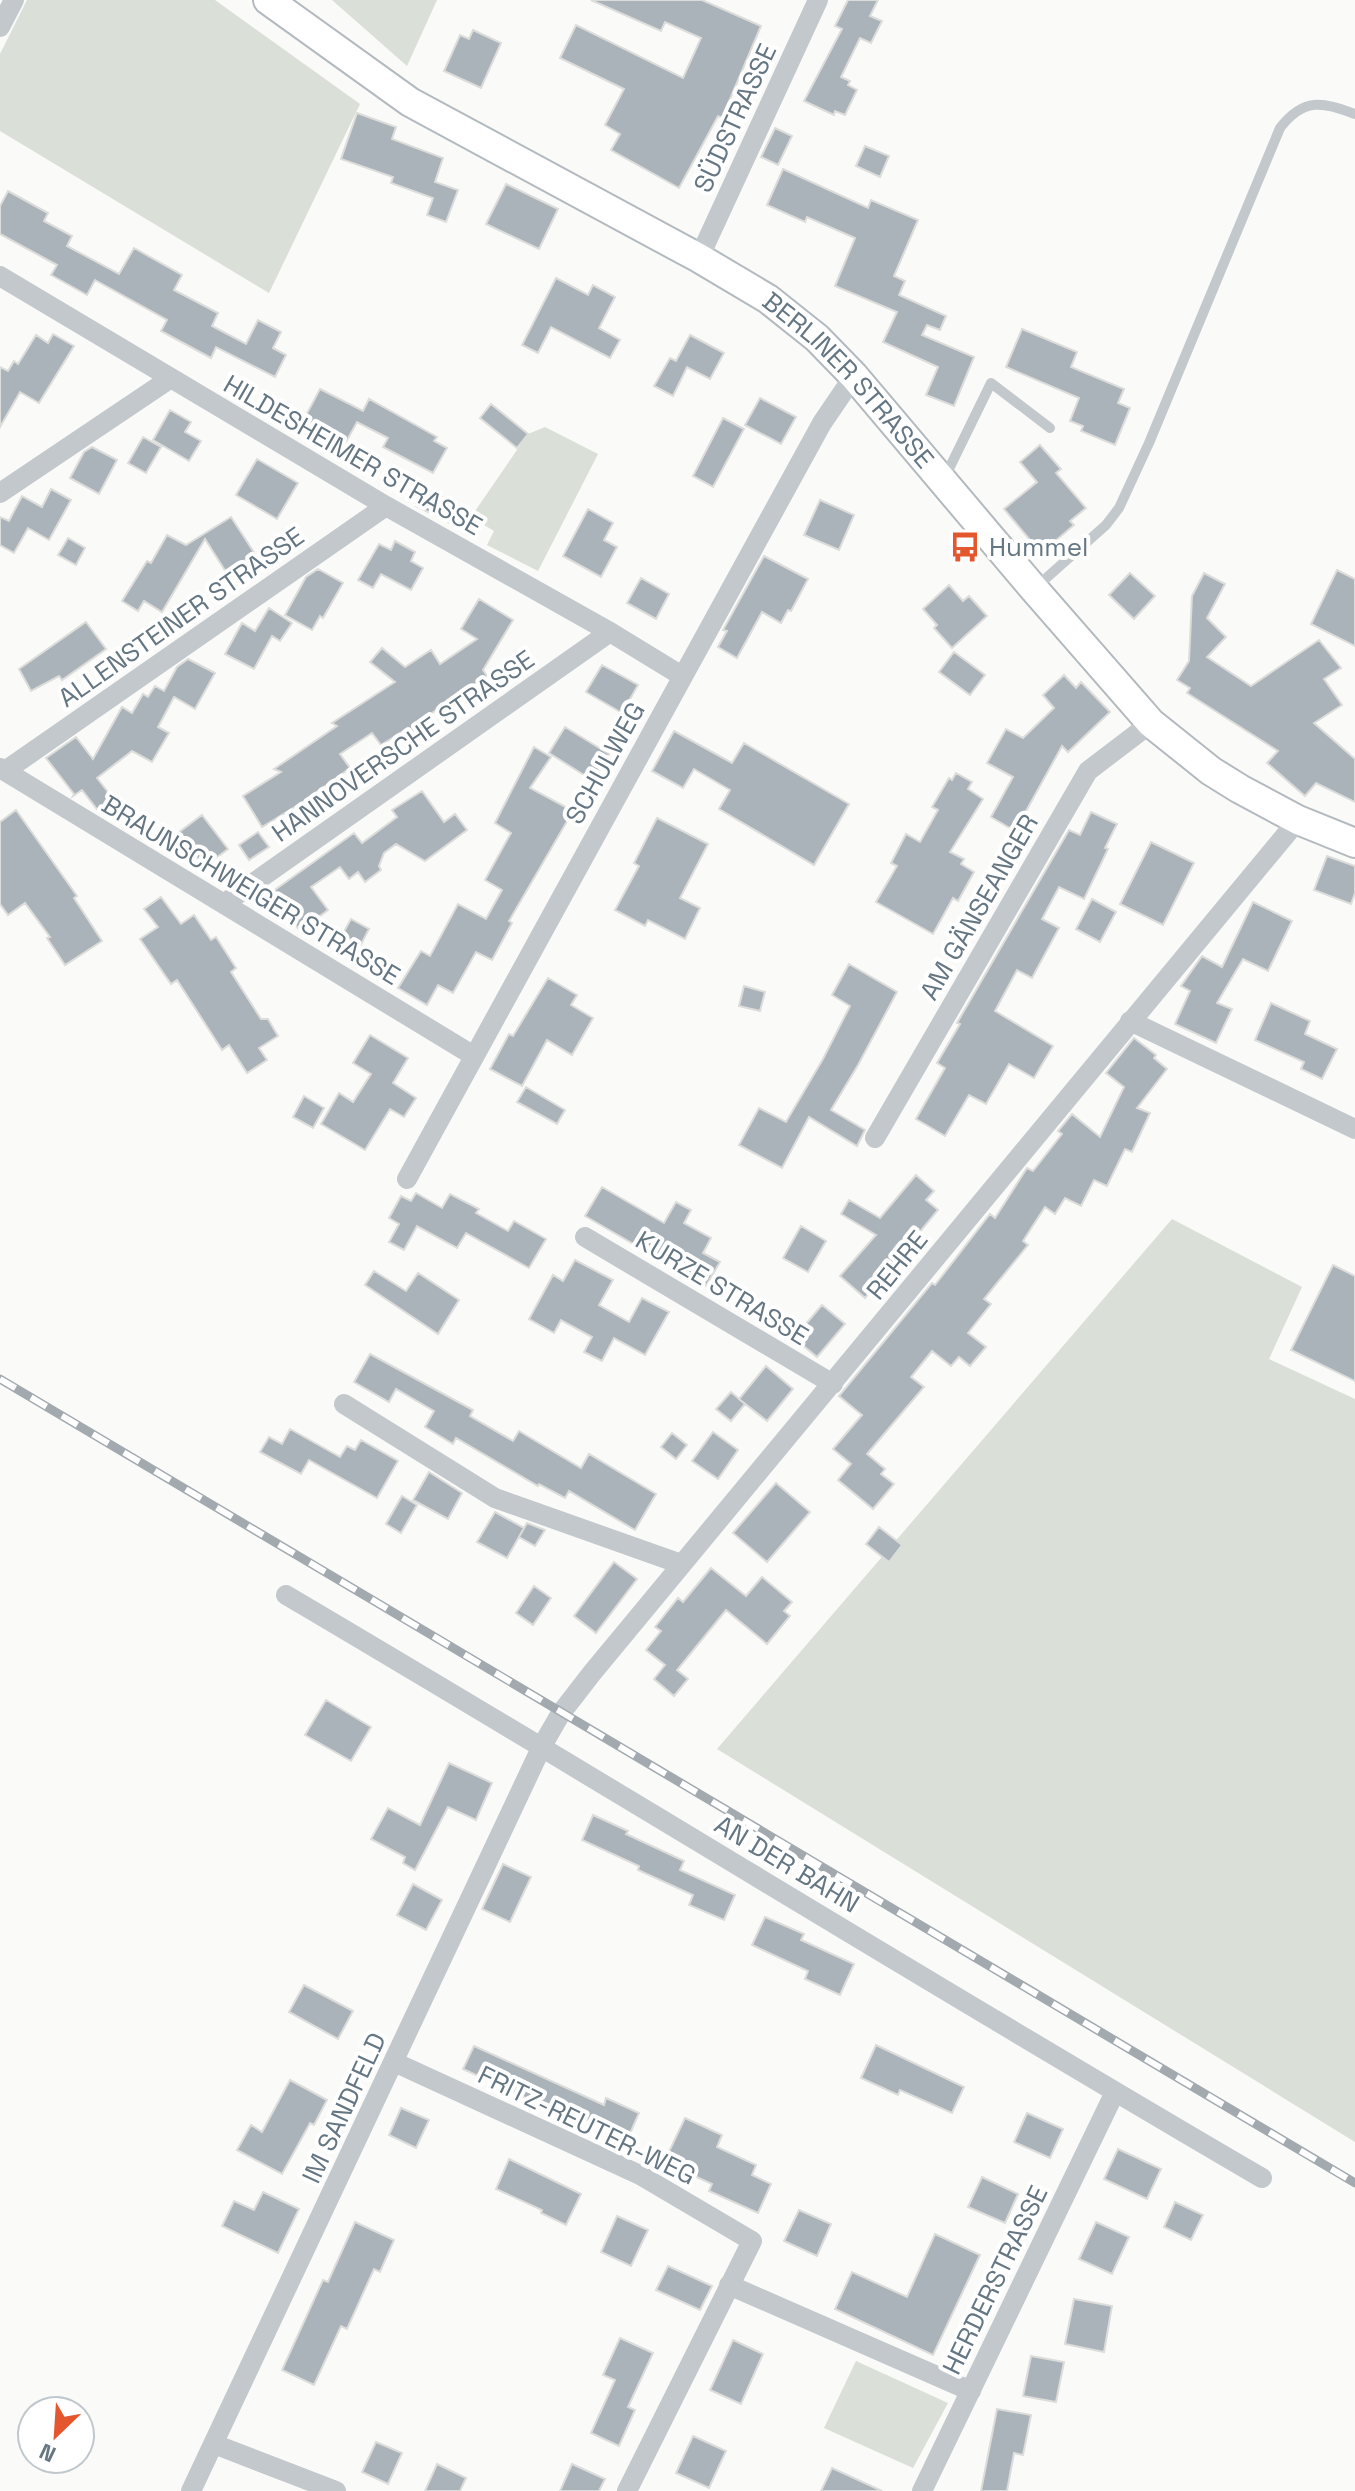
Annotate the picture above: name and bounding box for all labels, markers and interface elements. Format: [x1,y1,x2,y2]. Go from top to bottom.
street label: SÜDSTRASSE [686,38,784,198]
street label: BERLINER STRASSE [756,284,942,475]
street label: HILDESHEIMER STRASSE [217,367,489,543]
street label: ALLENSTEINER STRASSE [51,519,311,715]
bus stop icon: Hummel [948,530,982,564]
place label: Hummel [989,530,1088,564]
street label: HANNOVERSCHE STRASSE [265,642,541,850]
street label: SCHULWEG [557,696,653,830]
street label: BRAUNSCHWEIGER STRASSE [96,787,406,993]
street label: AM GÄNSEANGER [912,808,1046,1006]
street label: KURZE STRASSE [629,1223,815,1353]
street label: REHRE [859,1224,935,1306]
street label: AN DER BAHN [708,1807,866,1921]
street label: IM SANDFELD [294,2027,394,2189]
street label: FRITZ-REUTER-WEG [473,2058,701,2192]
street label: HERDERSTRASSE [935,2180,1055,2380]
north arrow [16,2395,96,2475]
text: N [35,2437,60,2469]

